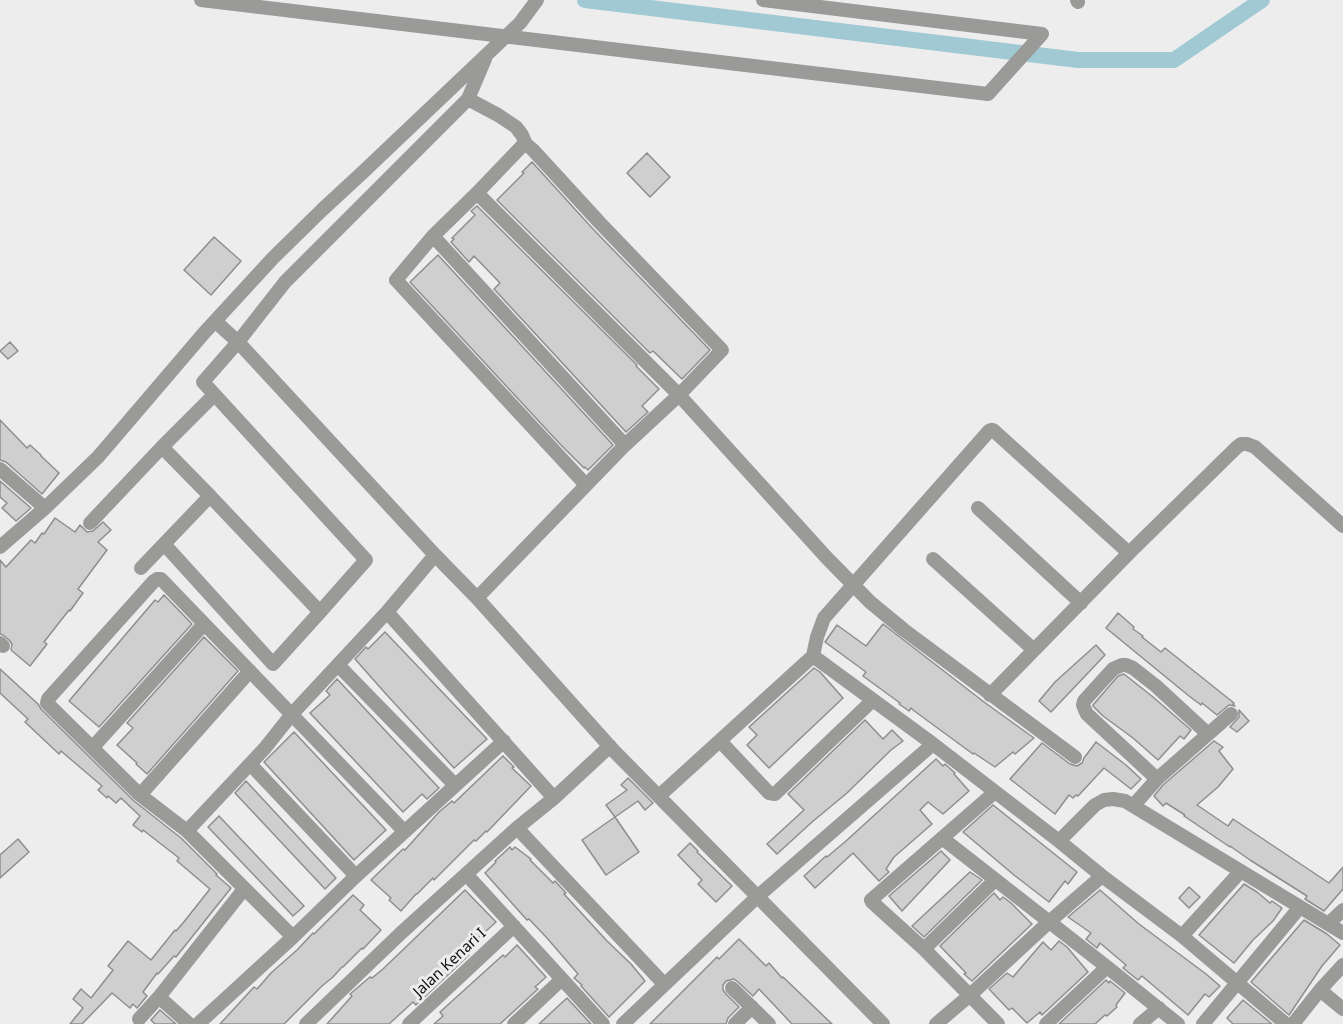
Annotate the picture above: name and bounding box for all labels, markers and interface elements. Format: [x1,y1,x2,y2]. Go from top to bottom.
street label: Jalan Kenari I [410,925,490,1001]

